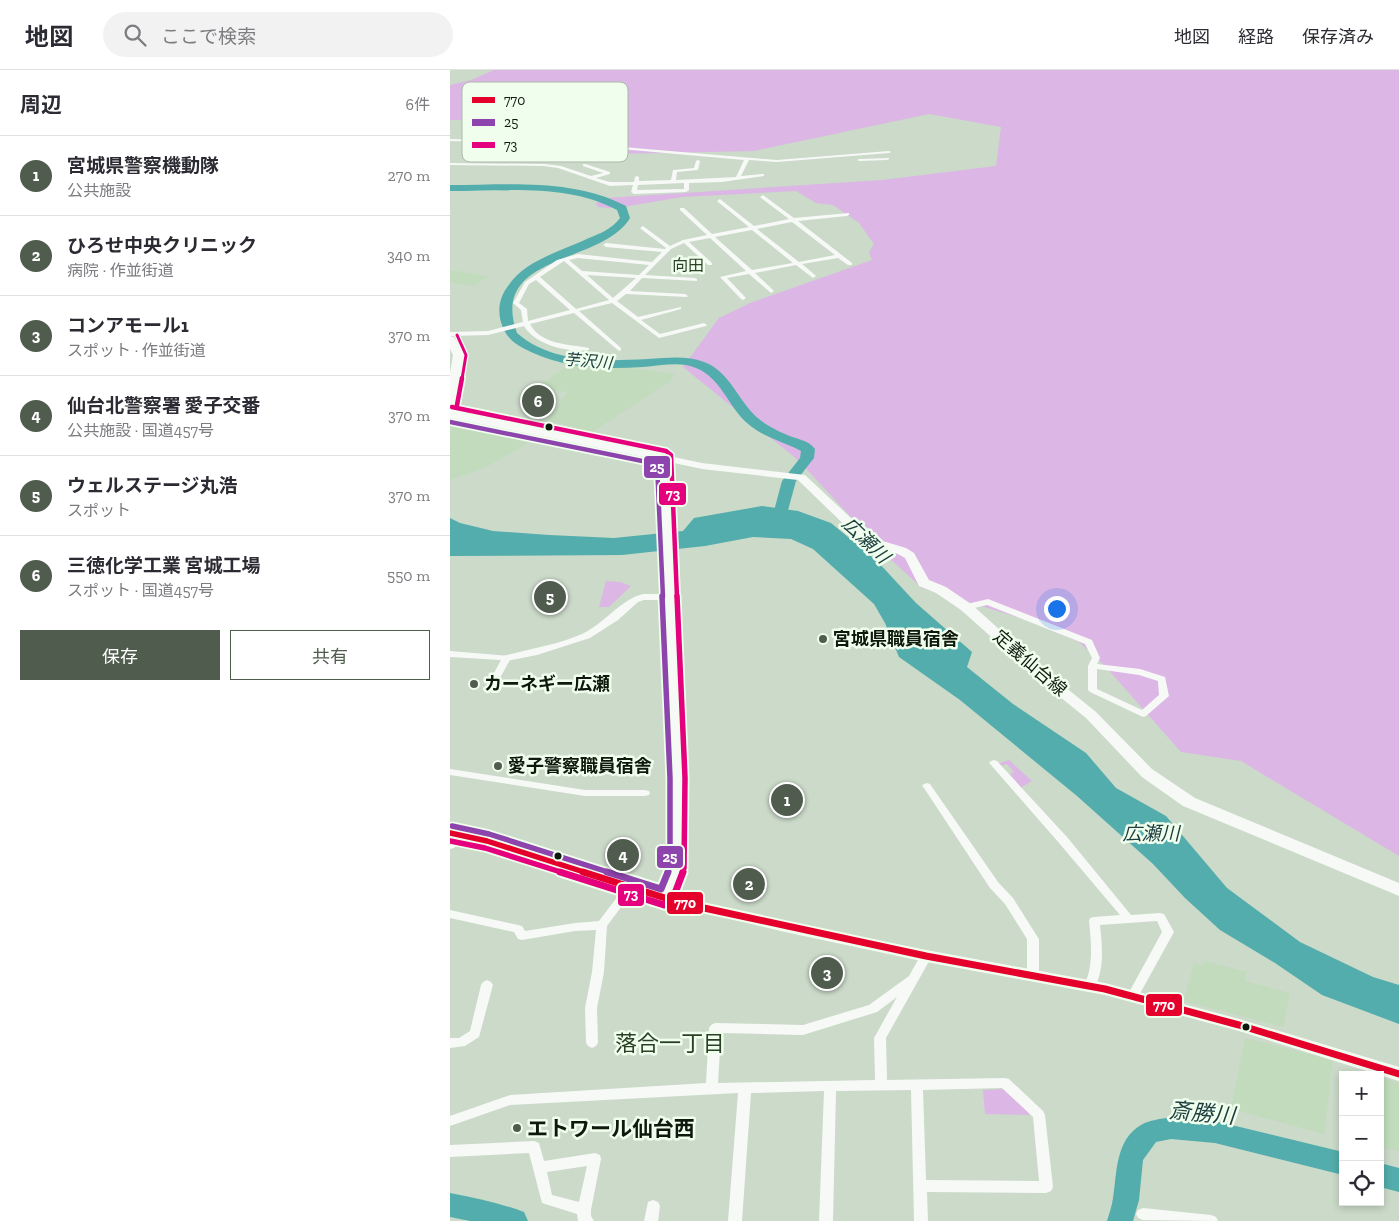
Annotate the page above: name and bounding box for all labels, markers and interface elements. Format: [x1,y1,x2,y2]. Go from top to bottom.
search box [103,12,453,57]
icon: search [121,21,149,49]
text: 地図 [25,22,73,51]
text: ここで検索 [161,25,256,48]
text: 地図 [1174,26,1210,48]
text: 経路 [1238,26,1274,48]
text: 保存済み [1302,26,1374,48]
legend [462,82,628,162]
text: 周辺 [20,92,62,117]
text: 770 [504,92,525,109]
text: 6件 [406,95,430,114]
text: 25 [504,114,518,131]
text: 73 [504,137,518,154]
text: 宮城県警察機動隊 [67,154,219,177]
text: 1 [33,166,39,185]
text: 270 m [388,166,430,185]
text: 公共施設 [67,181,131,200]
text: ひろせ中央クリニック [67,234,257,257]
text: 2 [32,246,40,265]
text: 340 m [387,246,430,265]
district label: 向田 [672,256,704,275]
text: 病院 · 作並街道 [67,261,174,280]
text: コンアモール1 [67,314,189,337]
text: 3 [32,326,40,345]
text: 370 m [388,326,430,345]
text: スポット · 作並街道 [67,341,206,360]
water label: 芋沢川 [563,349,615,373]
pin: 6 [522,382,554,420]
text: 仙台北警察署 愛子交番 [67,394,261,417]
text: 4 [31,406,41,425]
text: 370 m [388,406,430,425]
text: 公共施設 · 国道457号 [67,421,214,440]
unlabelled marker [544,422,554,432]
line badge: 25 [643,455,671,479]
text: 25 [650,459,664,476]
text: ウェルステージ丸浩 [67,474,238,497]
line badge: 73 [658,482,687,506]
text: 5 [32,486,40,505]
text: 370 m [388,486,430,505]
text: 73 [666,486,681,503]
text: スポット [67,501,131,520]
water label: 広瀬川 [838,512,896,569]
text: 三徳化学工業 宮城工場 [67,554,261,577]
text: 6 [32,566,40,585]
text: 550 m [387,566,430,585]
pin: 5 [534,578,566,616]
text: スポット · 国道457号 [67,581,214,600]
your location [1044,596,1070,622]
street label: 定義仙台線 [989,625,1071,701]
place label: 宮城県職員宿舎 [833,628,959,650]
button: 保存 [20,630,220,680]
button: 共有 [230,630,430,680]
marker: 宮城県職員宿舎 [817,633,829,645]
place label: カーネギー広瀬 [484,673,610,695]
marker: カーネギー広瀬 [468,678,480,690]
place label: 愛子警察職員宿舎 [508,755,652,777]
marker: 愛子警察職員宿舎 [492,760,504,772]
pin: 1 [771,781,803,819]
water label: 広瀬川 [1122,822,1181,845]
pin: 4 [607,836,639,874]
line badge: 25 [656,845,684,869]
text: 25 [663,849,677,866]
unlabelled marker [553,851,563,861]
pin: 2 [733,865,765,903]
line badge: 73 [617,883,645,907]
text: 73 [624,886,639,903]
line badge: 770 [666,891,704,915]
text: 770 [674,895,696,912]
pin: 3 [811,954,843,992]
line badge: 770 [1145,993,1183,1017]
text: 770 [1153,997,1175,1014]
unlabelled marker [1241,1022,1251,1032]
district label: 落合一丁目 [615,1030,725,1057]
map controls [1339,1071,1384,1206]
button: + [1339,1071,1384,1116]
water label: 斎勝川 [1168,1097,1238,1129]
place label: エトワール仙台西 [527,1116,695,1141]
button: − [1339,1116,1384,1161]
marker: エトワール仙台西 [511,1122,523,1134]
button: locate [1339,1161,1384,1206]

